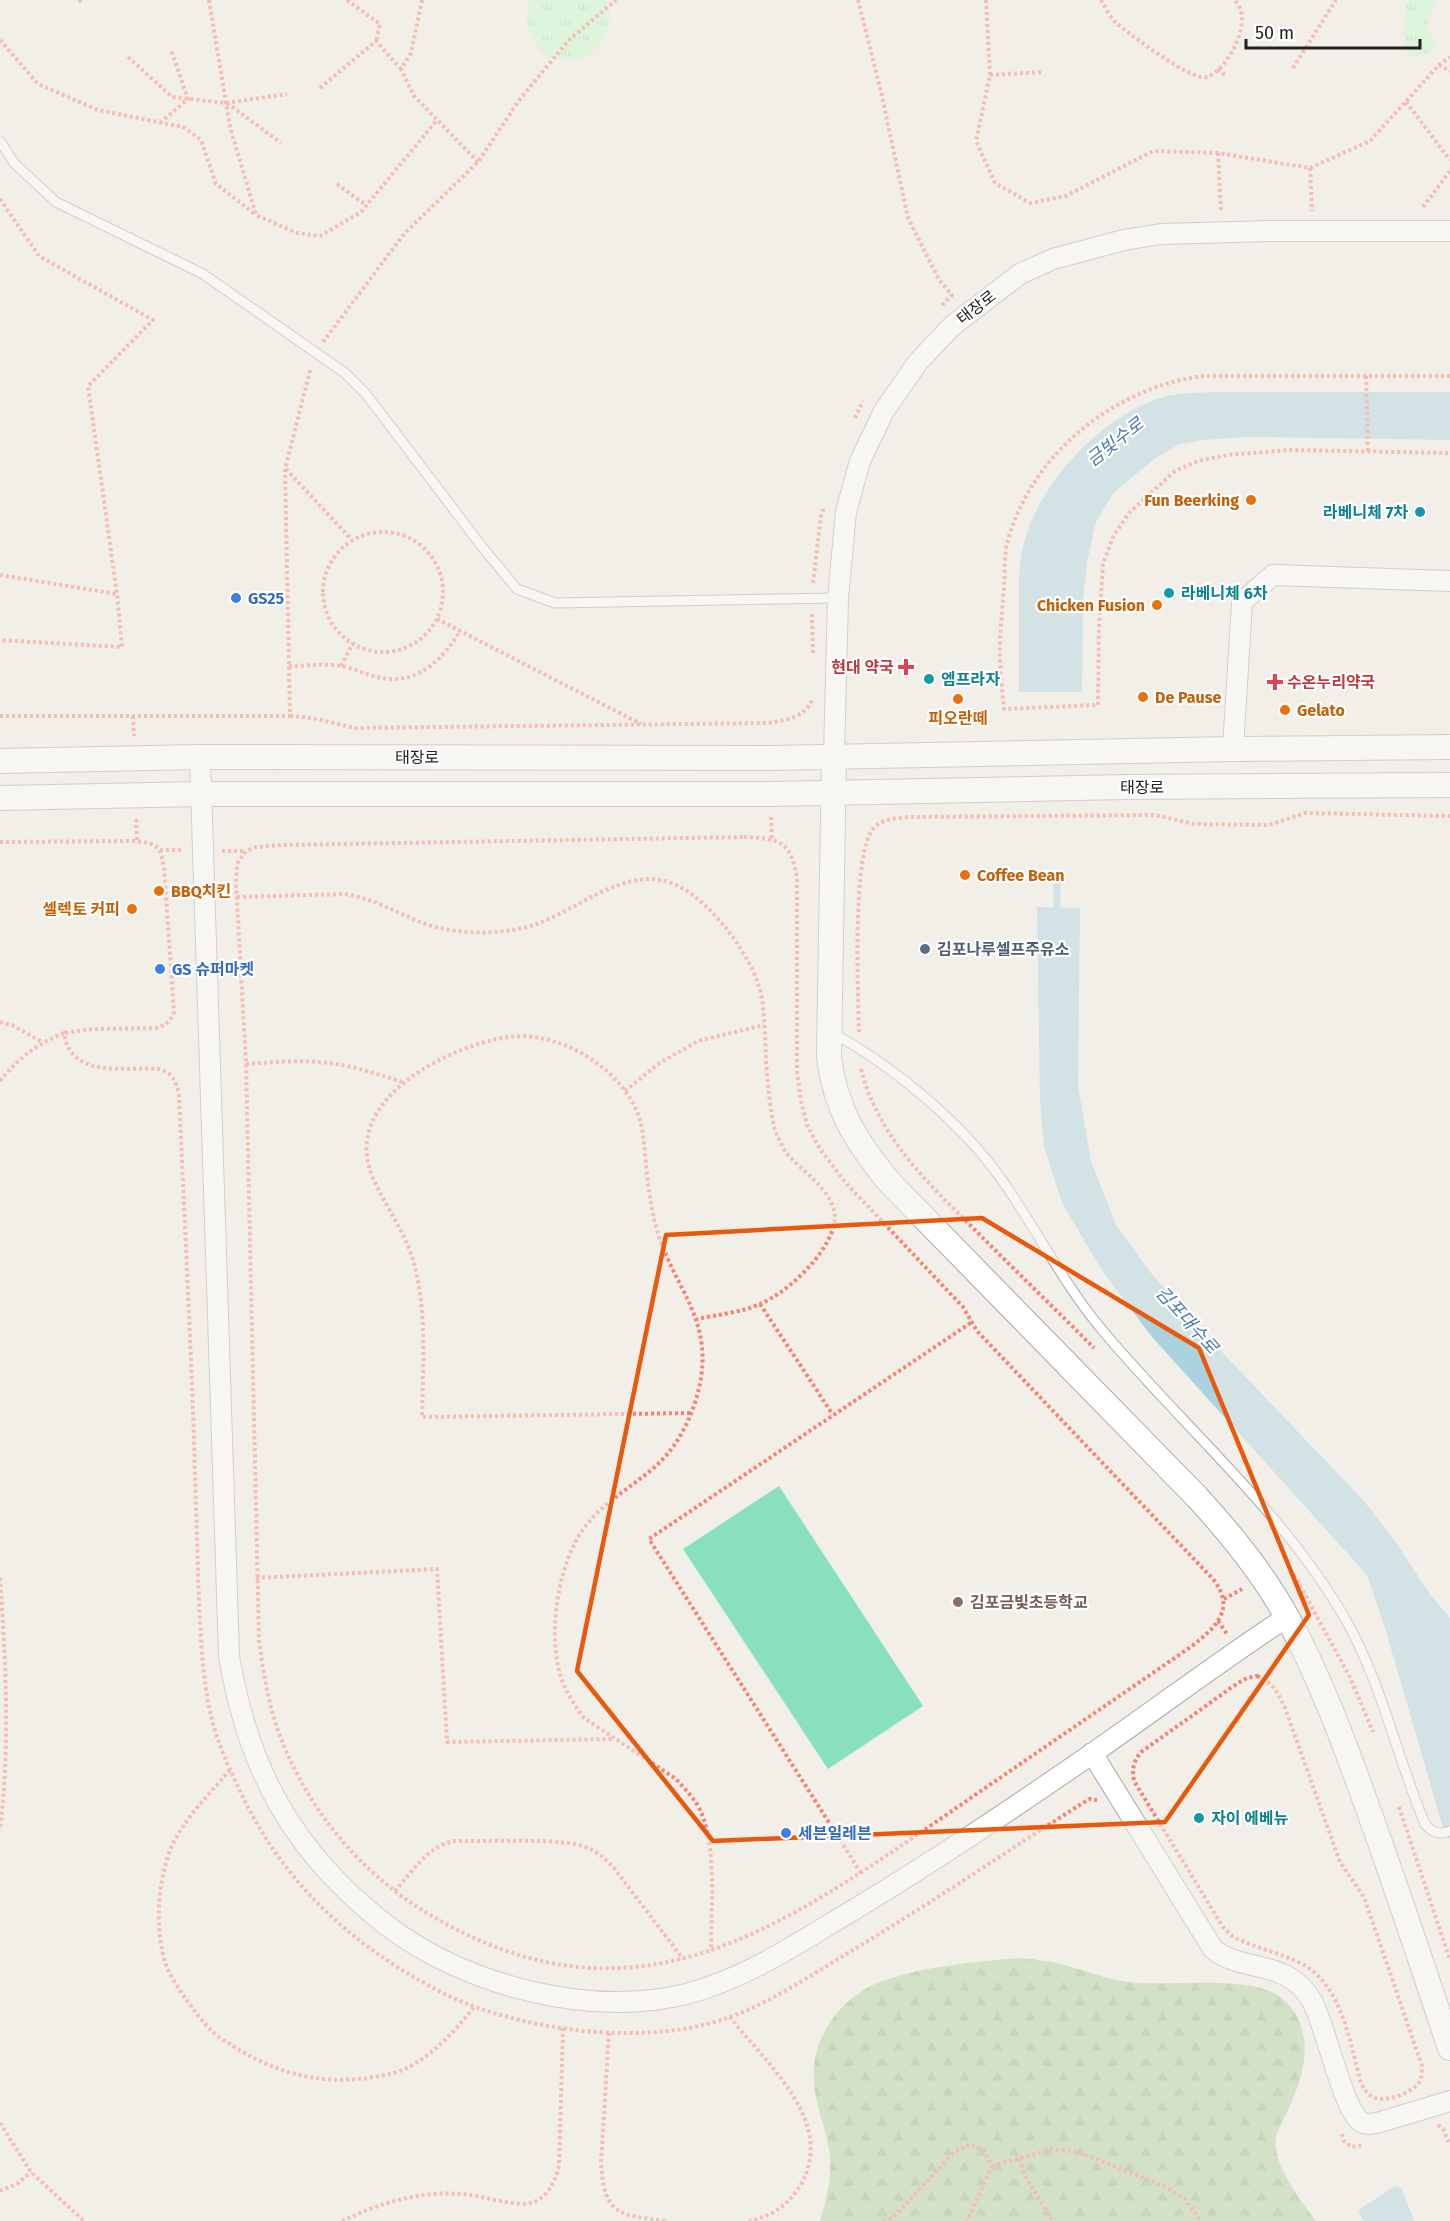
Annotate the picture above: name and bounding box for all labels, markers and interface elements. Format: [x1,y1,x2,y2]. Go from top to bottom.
scale bar [1246,12,1420,50]
text: 50 m [1255,22,1294,44]
street label: 태장로 [953,286,1000,328]
water label: 금빛수로 [1082,412,1149,471]
place label: Fun Beerking [1144,491,1239,510]
marker: Fun Beerking [1244,493,1258,507]
place label: 라베니체 7차 [1323,503,1408,522]
marker: 라베니체 7차 [1413,505,1427,519]
place label: 라베니체 6차 [1181,584,1268,603]
marker: 라베니체 6차 [1162,586,1176,600]
place label: GS25 [248,589,285,608]
marker: GS25 [229,591,243,605]
place label: Chicken Fusion [1037,596,1145,615]
marker: Chicken Fusion [1150,598,1164,612]
place label: 현대 약국 [831,658,894,677]
marker: 현대 약국 [899,660,913,674]
place label: 엠프라자 [941,670,1000,689]
marker: 엠프라자 [922,672,936,686]
place label: 수온누리약국 [1287,673,1375,692]
marker: 수온누리약국 [1268,675,1282,689]
place label: De Pause [1155,688,1221,707]
marker: De Pause [1136,690,1150,704]
marker: 피오란떼 [951,692,965,706]
place label: Gelato [1297,701,1345,720]
marker: Gelato [1278,703,1292,717]
place label: 피오란떼 [929,709,987,728]
street label: 태장로 [395,748,439,767]
street label: 태장로 [1120,778,1164,797]
place label: Coffee Bean [977,866,1064,885]
marker: Coffee Bean [958,868,972,882]
place label: BBQ치킨 [171,882,231,901]
marker: BBQ치킨 [152,884,166,898]
place label: 셀렉토 커피 [43,900,120,919]
marker: 셀렉토 커피 [125,902,139,916]
place label: 김포나루셀프주유소 [937,940,1070,959]
marker: 김포나루셀프주유소 [918,942,932,956]
place label: GS 슈퍼마켓 [172,960,254,979]
marker: GS 슈퍼마켓 [153,962,167,976]
water label: 김포대수로 [1151,1282,1224,1359]
place label: 김포금빛초등학교 [970,1593,1088,1612]
marker: 김포금빛초등학교 [951,1595,965,1609]
place label: 자이 에베뉴 [1211,1809,1288,1828]
marker: 자이 에베뉴 [1192,1811,1206,1825]
place label: 세븐일레븐 [798,1824,872,1843]
marker: 세븐일레븐 [779,1826,793,1840]

